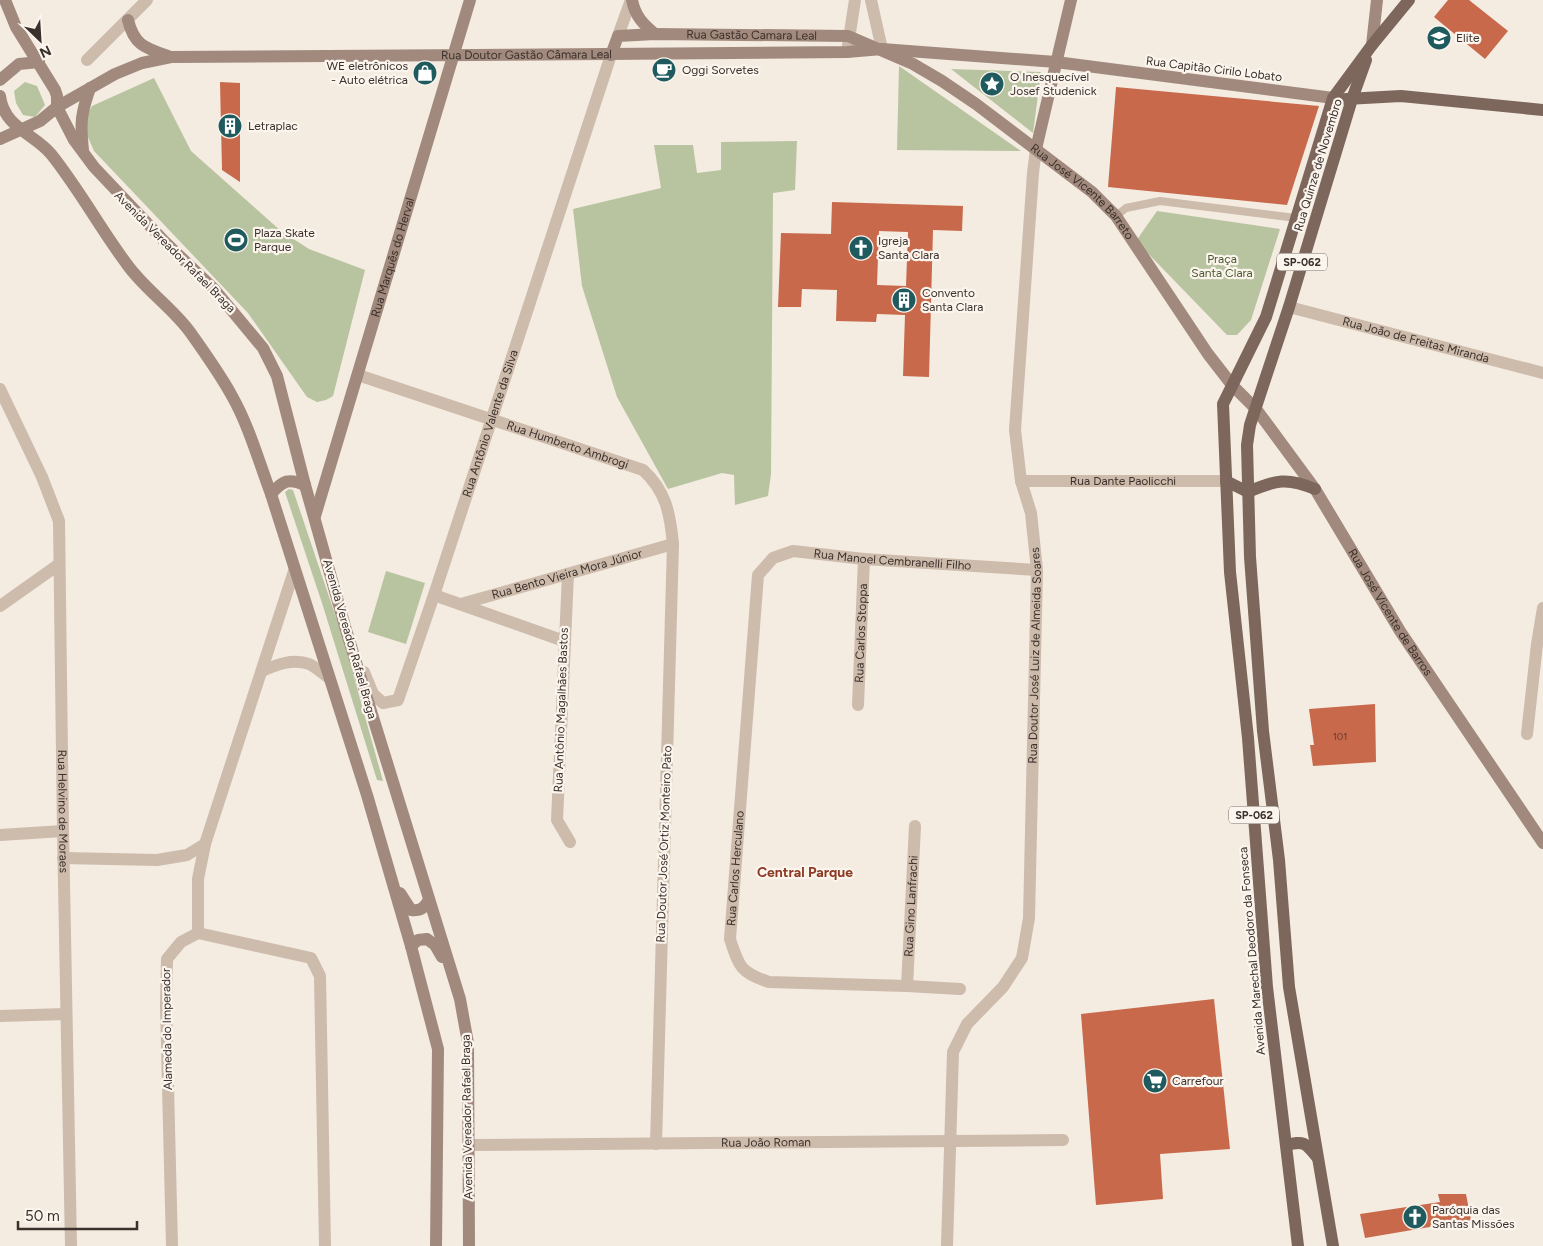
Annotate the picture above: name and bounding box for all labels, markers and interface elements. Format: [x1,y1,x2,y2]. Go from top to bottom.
north arrow [15,15,65,65]
school or university icon: Elite [1426,25,1452,51]
street label: Rua Gastão Camara Leal [686,27,817,43]
place label: Elite [1456,31,1480,45]
text: N [37,41,54,61]
street label: Rua Doutor Gastão Câmara Leal [441,47,612,62]
street label: Rua Capitão Cirilo Lobato [1145,54,1283,84]
cafe icon: Oggi Sorvetes [651,57,677,83]
place label: WE eletrônicos - Auto elétrica [327,59,408,87]
shop icon: WE eletrônicos - Auto elétrica [412,60,438,86]
place label: Oggi Sorvetes [682,63,759,77]
place label: O Inesquecível Josef Studenick [1010,70,1097,98]
place icon: O Inesquecível Josef Studenick [979,71,1005,97]
street label: Rua Quinze de Novembro [1291,97,1345,233]
building icon: Letraplac [217,113,243,139]
place label: Letraplac [248,119,298,133]
street label: Rua José Vicente Barreto [1028,141,1137,242]
street label: Avenida Vereador Rafael Braga [112,189,238,315]
street label: Rua Marquês do Herval [368,196,417,319]
place label: Plaza Skate Parque [254,226,315,254]
sports icon: Plaza Skate Parque [223,227,249,253]
place label: Igreja Santa Clara [878,234,939,262]
church icon: Igreja Santa Clara [848,235,874,261]
park label: Praça Santa Clara [1191,252,1253,280]
road number: SP-062 [1277,253,1327,270]
place label: Convento Santa Clara [922,286,983,314]
building icon: Convento Santa Clara [891,287,917,313]
street label: Rua João de Freitas Miranda [1341,314,1491,366]
street label: Rua Antônio Valente da Silva [460,348,521,499]
street label: Rua Humberto Ambrogi [505,418,630,472]
street label: Rua Dante Paolicchi [1070,474,1176,488]
street label: Rua Bento Vieira Mora Júnior [490,546,644,602]
street label: Rua Manoel Cembranelli Filho [813,546,972,573]
street label: Rua Doutor José Luiz de Almeida Soares [1026,546,1044,764]
street label: Rua José Vicente de Barros [1345,546,1435,679]
street label: Avenida Vereador Rafael Braga [320,558,380,720]
street label: Rua Carlos Stoppa [852,583,870,683]
street label: Rua Antônio Magalhães Bastos [551,627,571,793]
house number: 101 [1333,730,1347,743]
street label: Rua Doutor José Ortiz Monteiro Pato [654,745,674,943]
street label: Rua Helvino de Moraes [55,750,71,873]
road number: SP-062 [1229,806,1279,824]
street label: Rua Carlos Herculano [724,810,747,927]
street label: Avenida Marechal Deodoro da Fonseca [1236,846,1268,1056]
street label: Rua Gino Lanfrachi [901,855,921,957]
district label: Central Parque [757,864,853,881]
street label: Alameda do Imperador [159,968,175,1090]
street label: Avenida Vereador Rafael Braga [459,1034,475,1200]
supermarket icon: Carrefour [1142,1068,1168,1094]
place label: Carrefour [1172,1074,1224,1088]
street label: Rua João Roman [721,1135,811,1150]
scale bar [18,1198,136,1230]
place label: Paróquia das Santas Missões [1432,1203,1515,1231]
church icon: Paróquia das Santas Missões [1402,1204,1428,1230]
text: 50 m [25,1207,60,1225]

